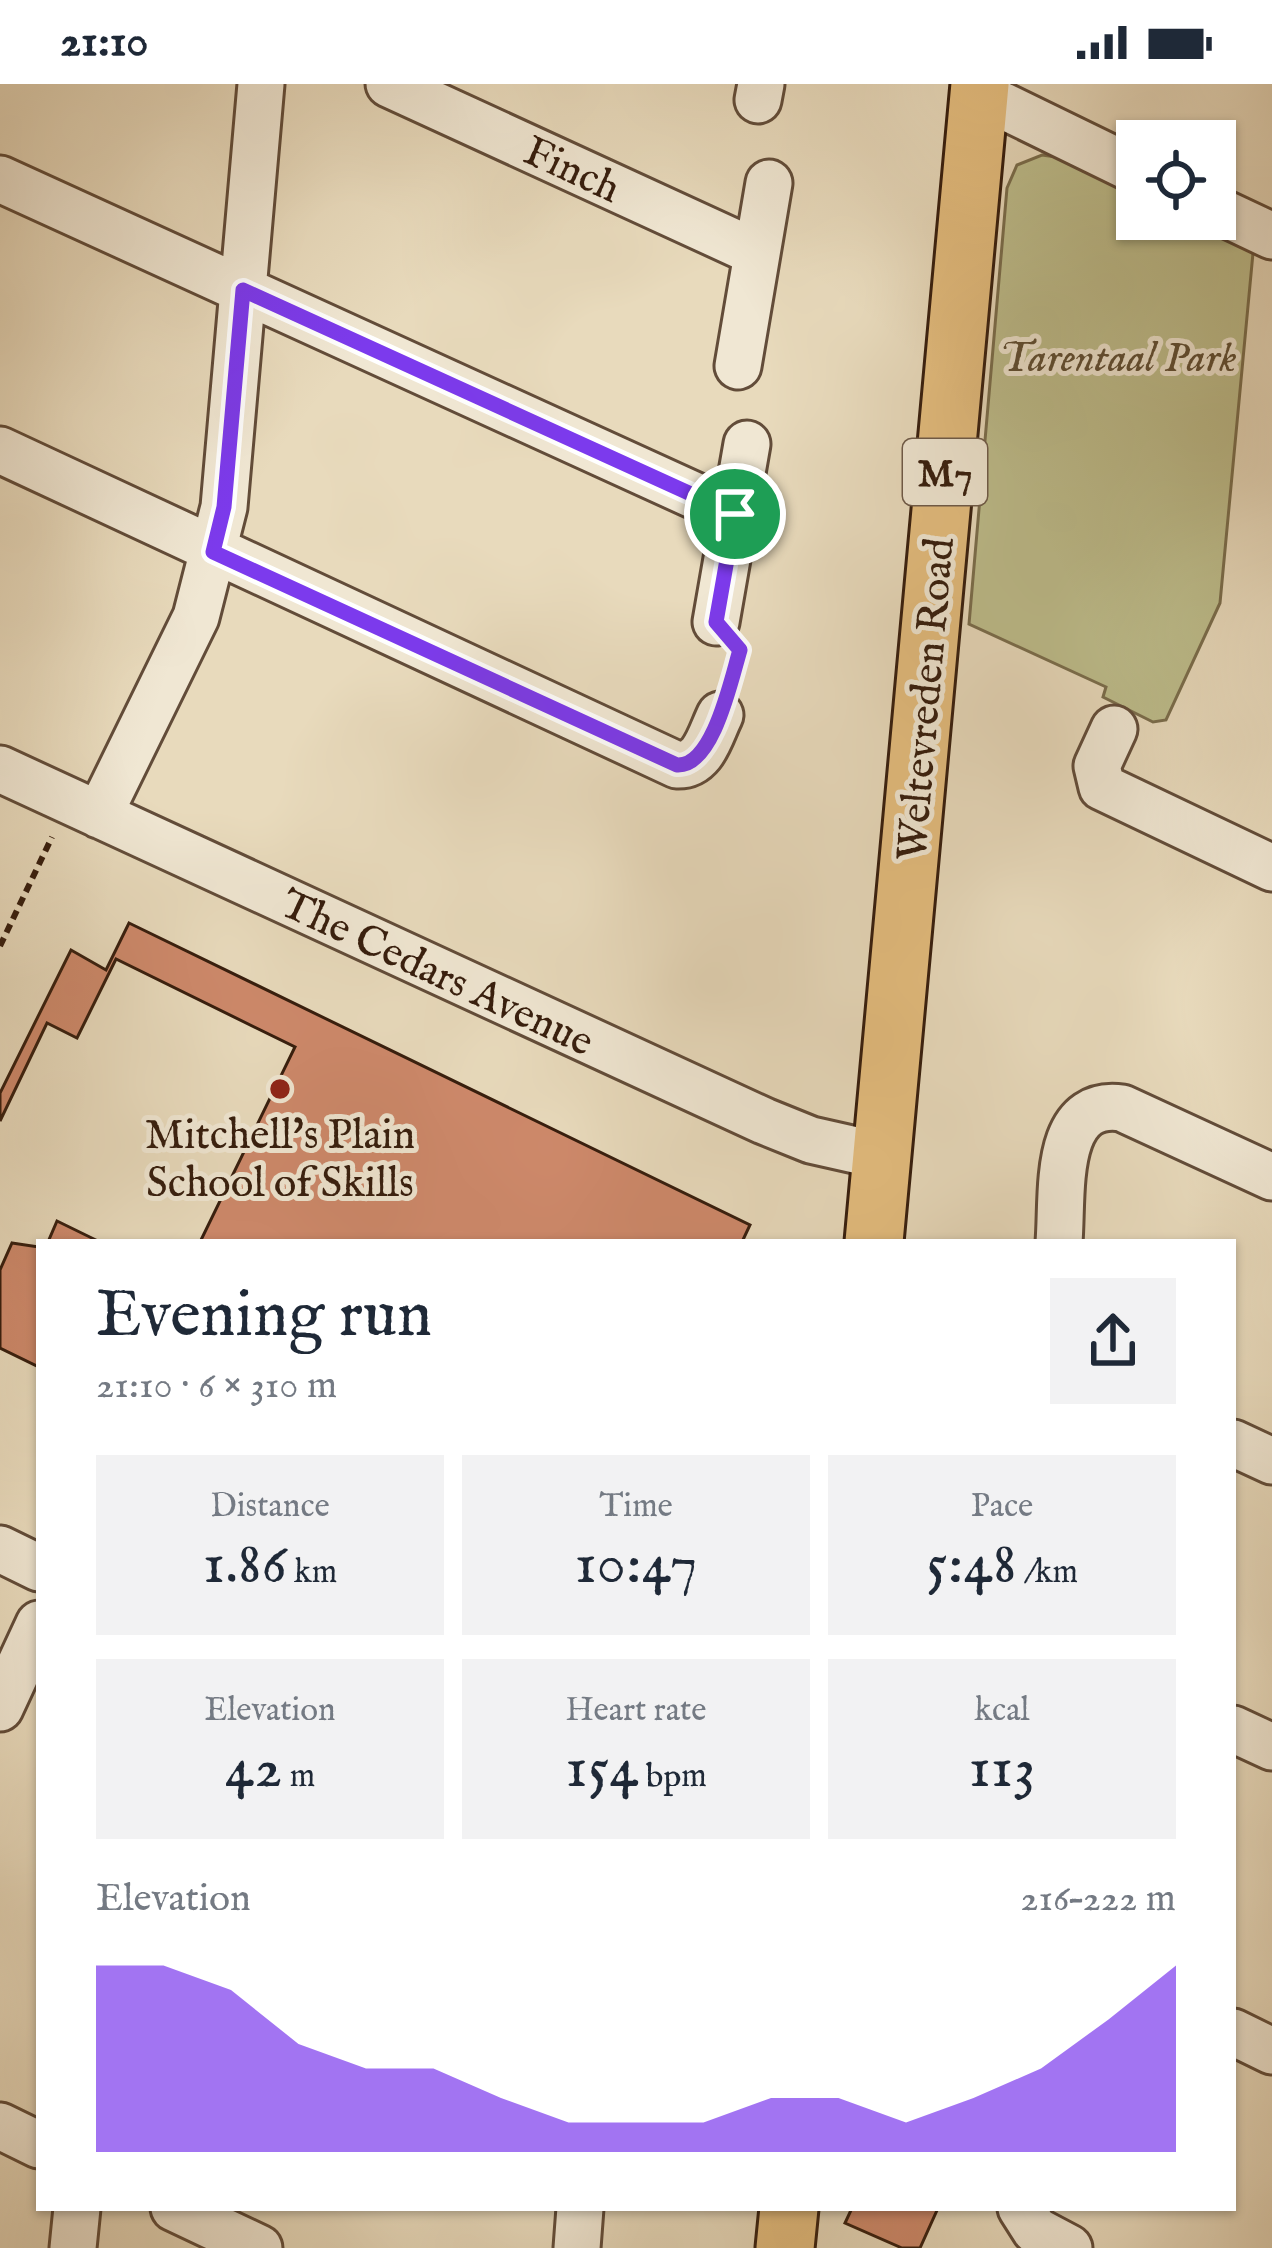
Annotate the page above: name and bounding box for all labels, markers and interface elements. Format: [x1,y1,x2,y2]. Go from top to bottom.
text: 21:10 [60,14,148,71]
map controls [1116,120,1236,240]
button: locate [1116,120,1236,240]
street label: Finch [515,126,628,216]
park label: Tarentaal Park [999,333,1237,386]
road number: M7 [903,439,987,505]
pin [684,463,786,565]
icon: arrive [702,481,768,547]
street label: Weltevreden Road [887,535,968,863]
street label: The Cedars Avenue [272,879,601,1070]
marker: Mitchell's Plain School of Skills [267,1076,293,1102]
place label: Mitchell's Plain School of Skills [145,1110,415,1211]
text: Evening run [96,1275,432,1359]
button: share [1050,1278,1176,1404]
text: 21:10 · 6 × 310 m [96,1362,337,1411]
text: Distance [210,1486,330,1528]
text: Time [599,1486,673,1528]
text: Pace [971,1486,1033,1528]
text: 1.86 [203,1528,287,1604]
text: 10:47 [575,1528,698,1604]
text: 5:48 [926,1528,1016,1604]
text: km [287,1552,337,1594]
text: /km [1016,1552,1078,1594]
text: Elevation [205,1690,335,1732]
text: Heart rate [566,1690,706,1732]
text: kcal [975,1690,1030,1732]
text: 42 [225,1732,282,1808]
text: 154 [565,1732,639,1808]
text: 113 [968,1732,1036,1808]
text: m [282,1756,315,1798]
text: bpm [639,1756,707,1798]
text: Elevation [96,1875,251,1924]
text: 216–222 m [1020,1875,1176,1924]

